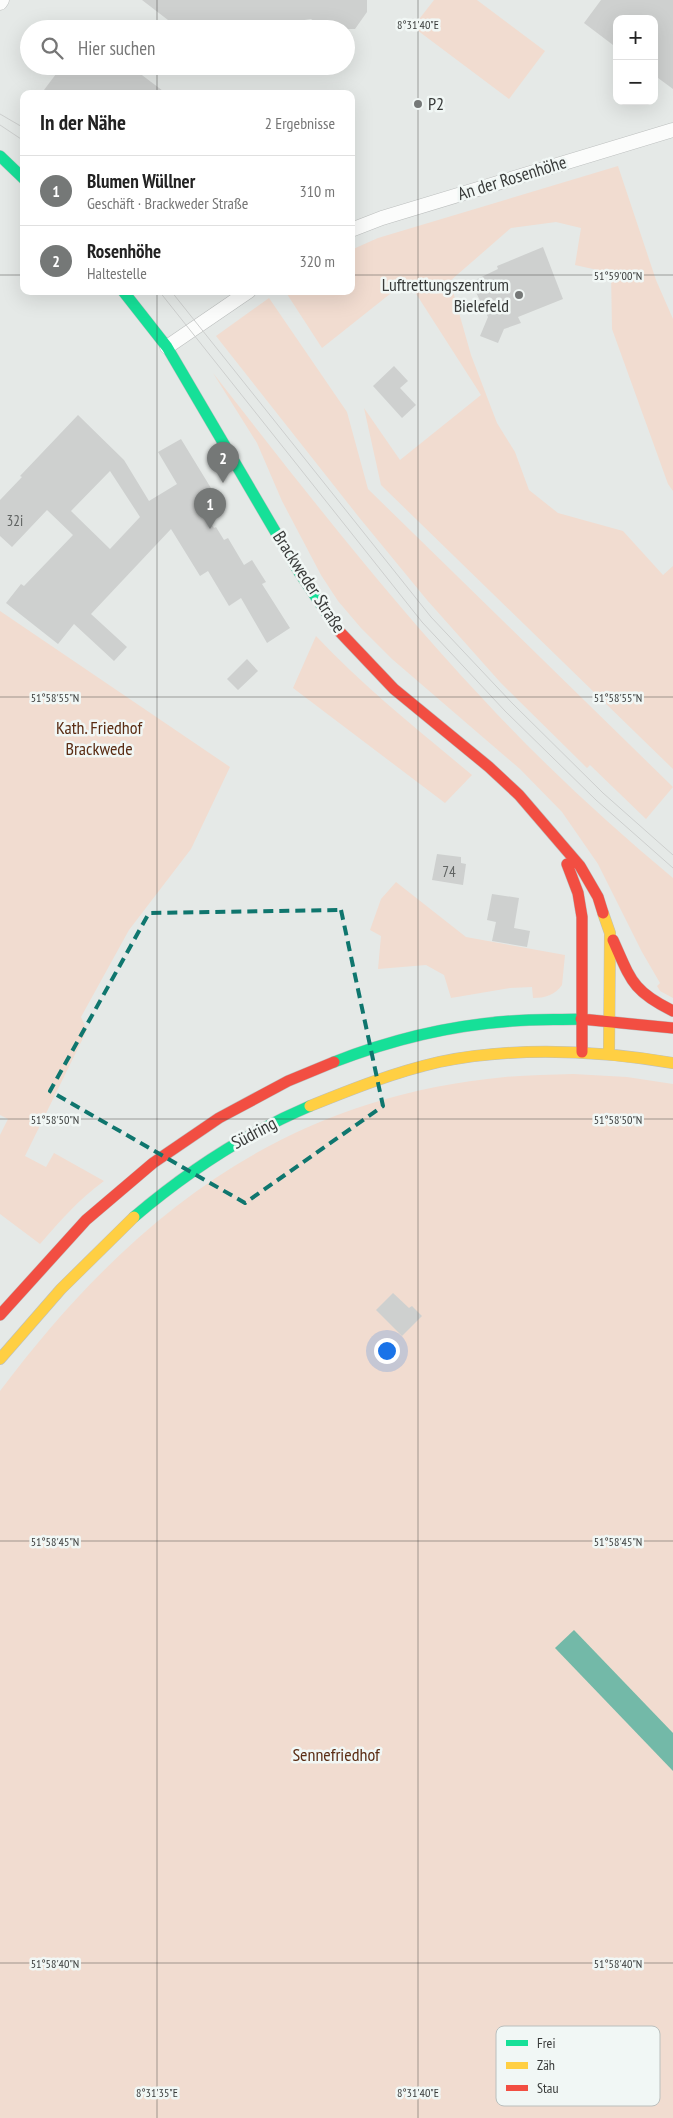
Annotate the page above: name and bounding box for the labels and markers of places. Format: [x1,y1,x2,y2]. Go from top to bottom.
place label: P2 [428,92,444,115]
marker: P2 [412,98,424,110]
place label: Luftrettungszentrum Bielefeld [382,273,509,317]
marker: Luftrettungszentrum Bielefeld [513,289,525,301]
pin: 2 [207,442,239,483]
pin: 1 [194,488,226,529]

